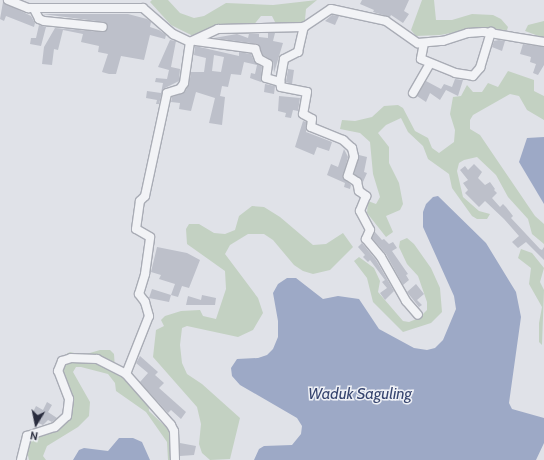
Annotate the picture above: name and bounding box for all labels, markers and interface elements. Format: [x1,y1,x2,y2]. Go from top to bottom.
water label: Waduk Saguling [308,384,412,404]
north arrow [16,404,56,444]
text: N [29,428,39,443]

